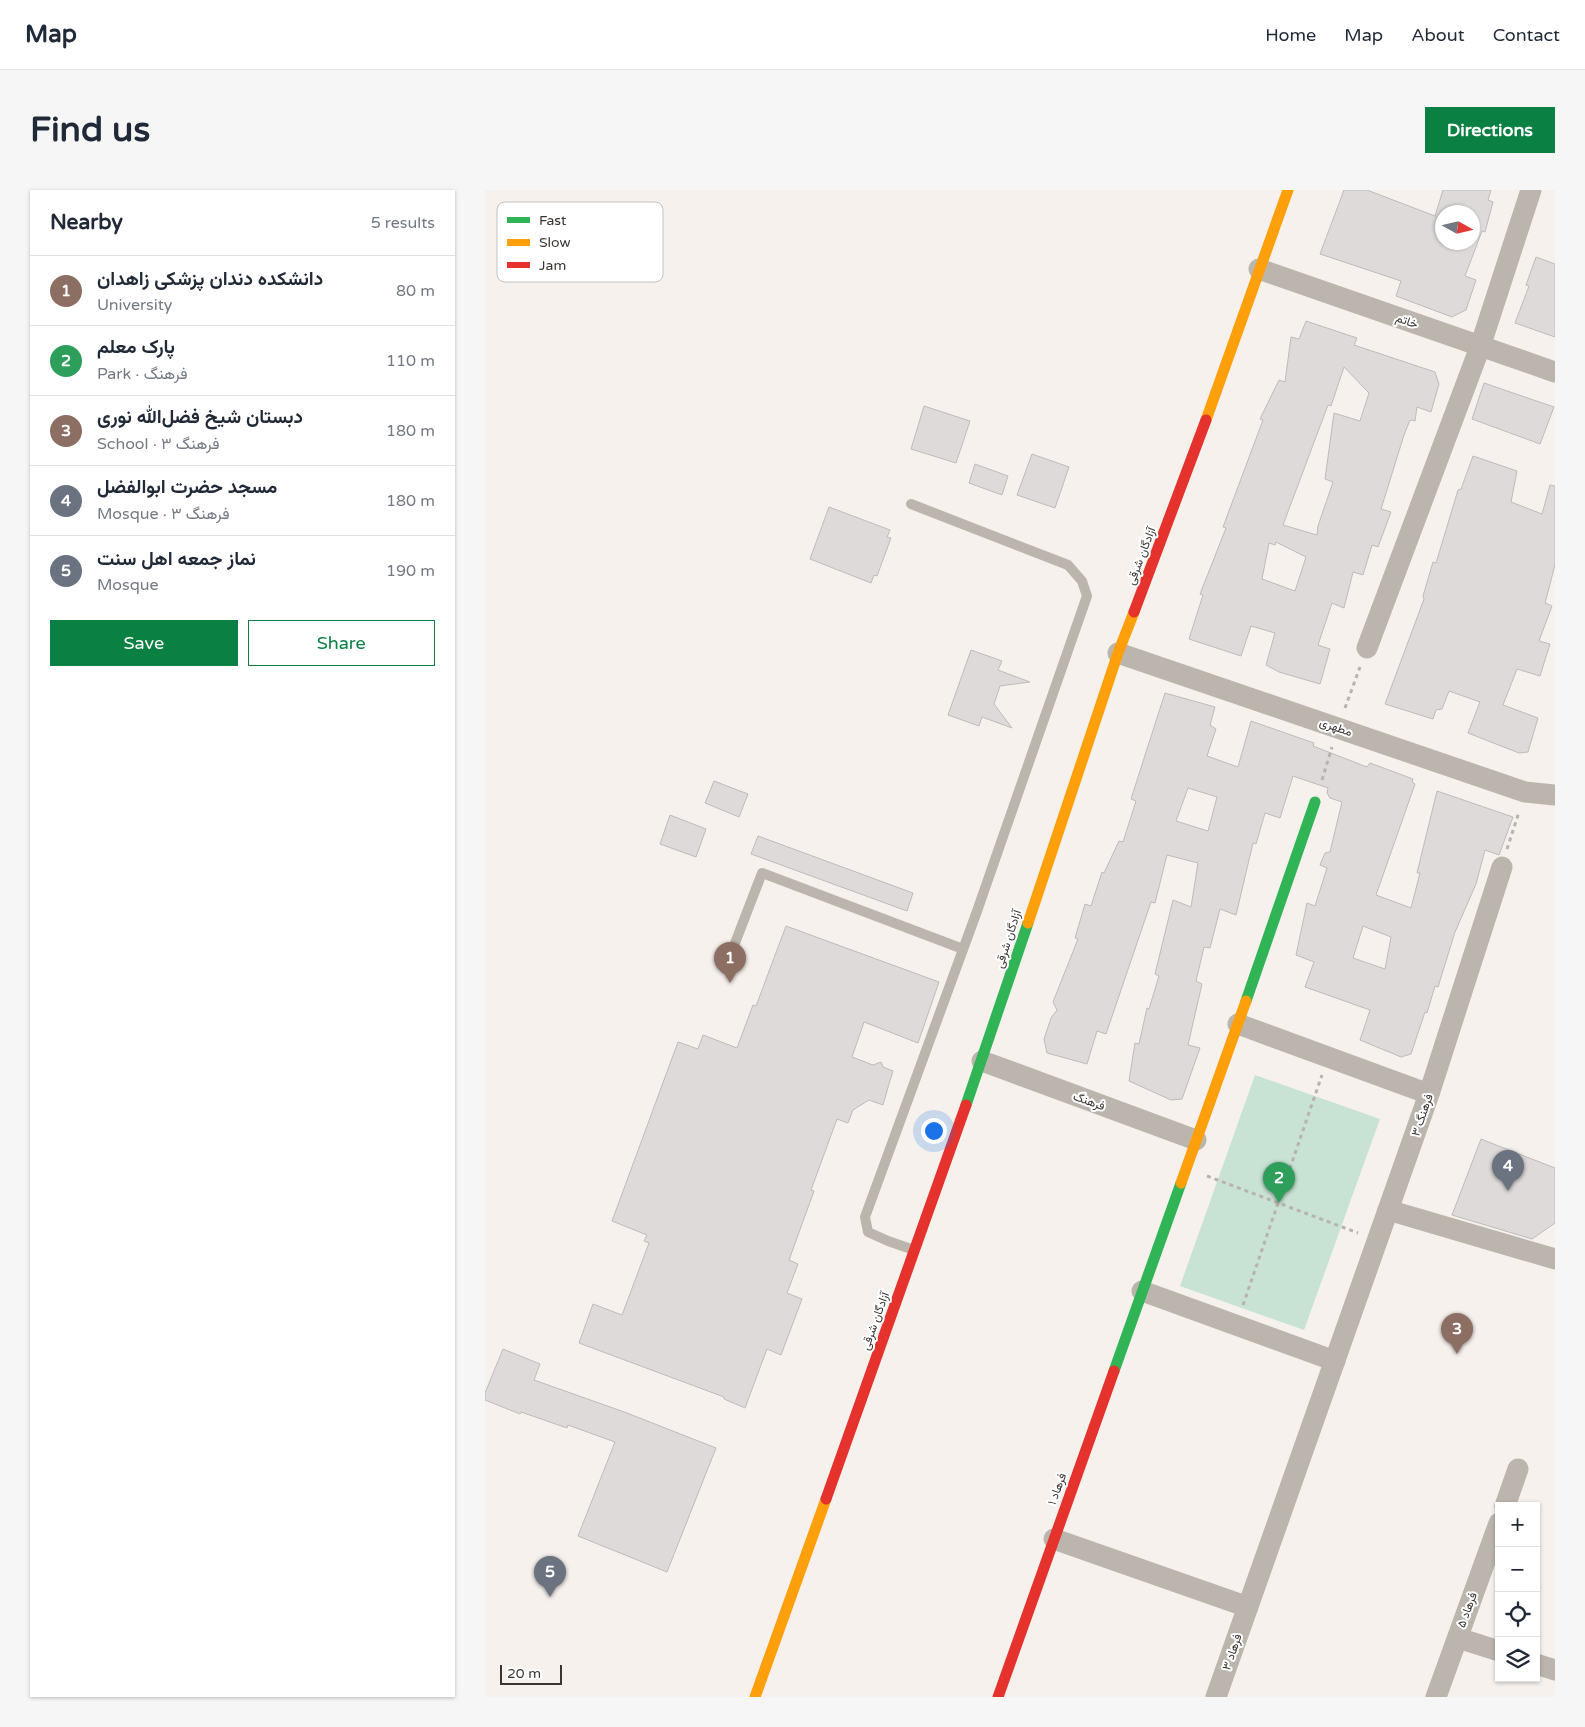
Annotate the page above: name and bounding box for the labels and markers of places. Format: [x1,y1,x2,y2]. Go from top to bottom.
pin: 1 [714,942,746,983]
pin: 4 [1492,1150,1524,1191]
pin: 2 [1263,1162,1295,1203]
pin: 3 [1441,1313,1473,1354]
pin: 5 [534,1556,566,1597]

